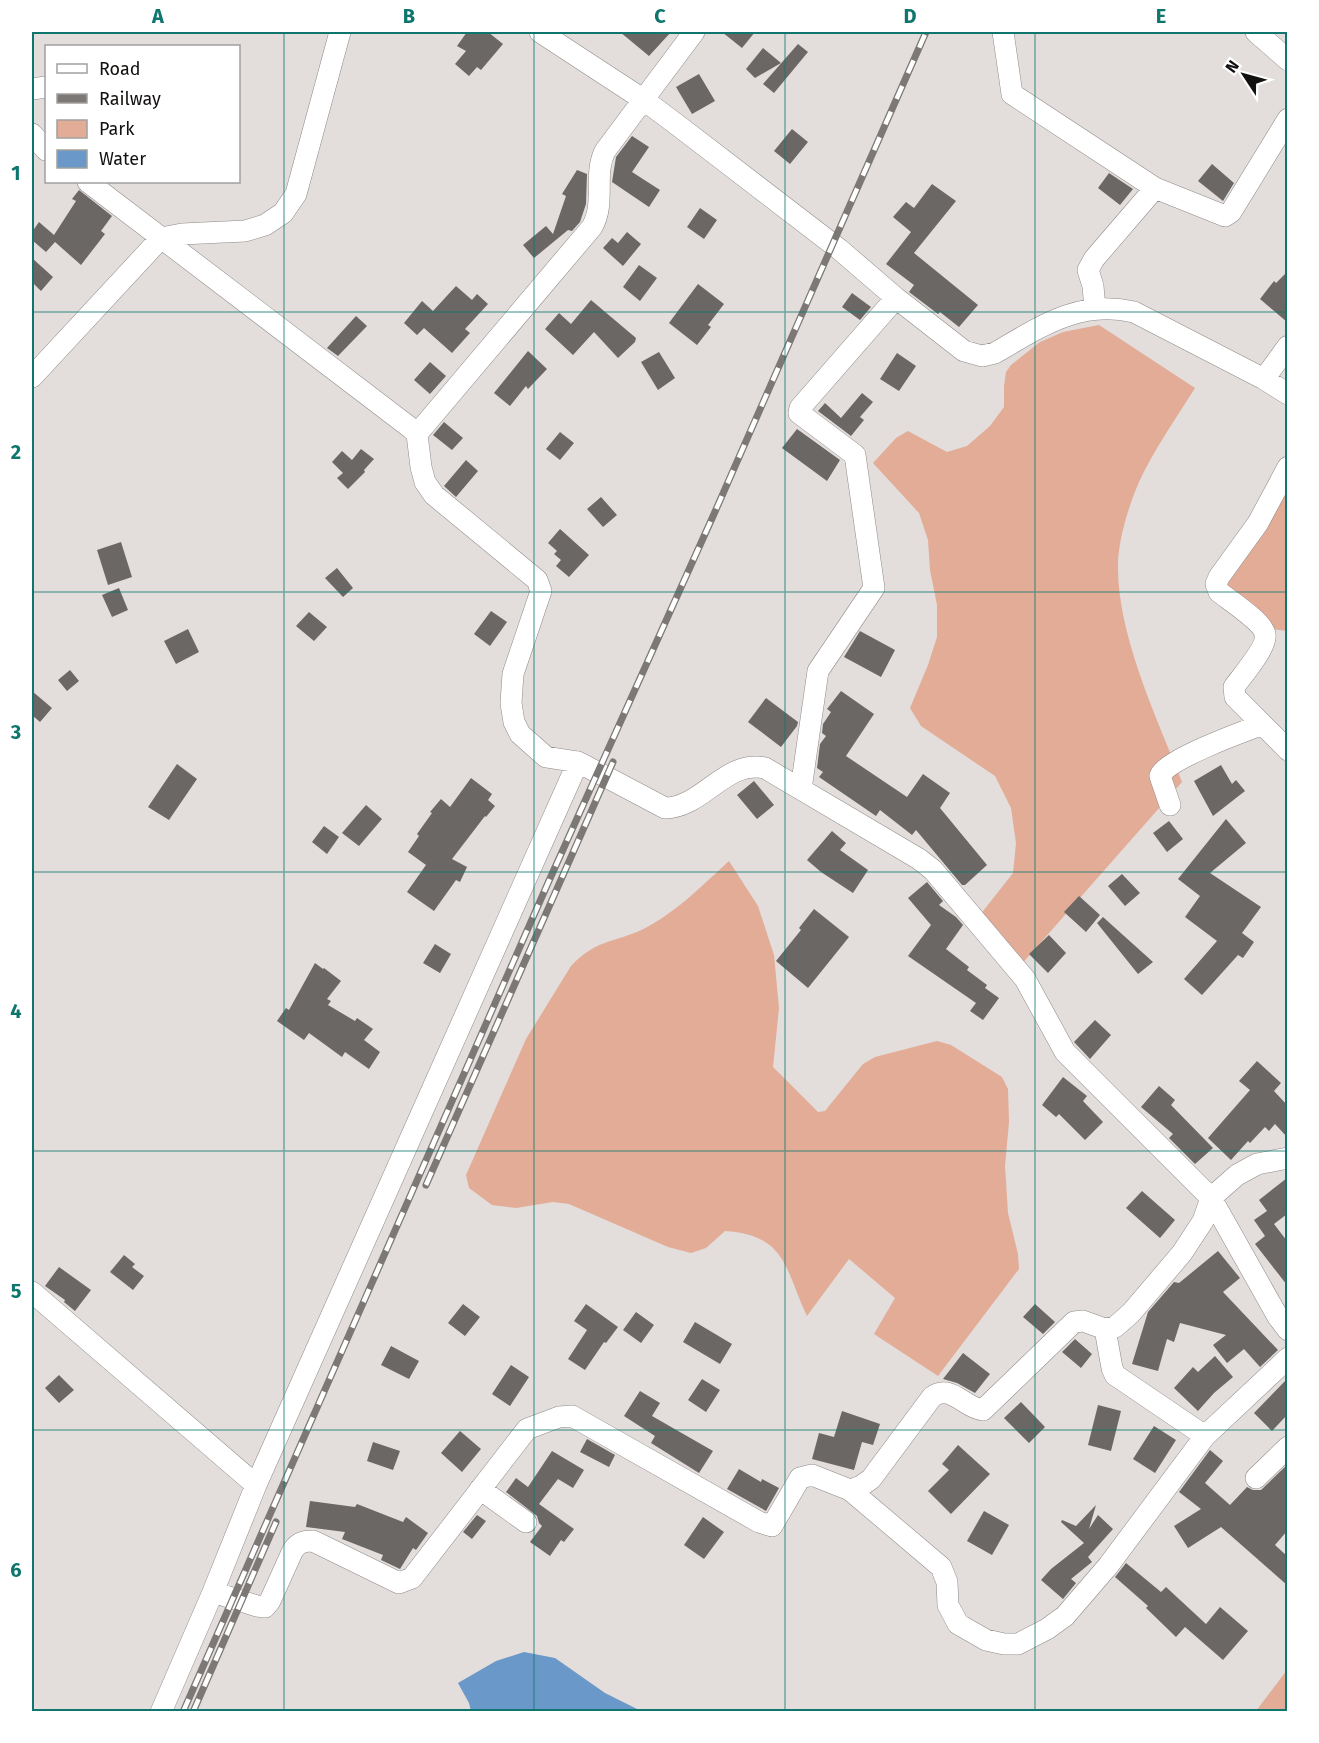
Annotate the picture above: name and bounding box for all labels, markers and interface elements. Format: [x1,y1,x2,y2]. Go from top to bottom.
text: A [151,4,165,28]
text: B [403,4,415,28]
text: C [654,4,666,28]
text: D [903,4,917,28]
text: E [1156,4,1166,28]
legend [45,45,240,183]
north arrow [1214,45,1274,105]
text: N [1221,57,1243,76]
text: Road [99,58,141,80]
text: Railway [99,88,161,110]
text: Park [99,118,135,140]
text: Water [99,148,146,170]
text: 1 [11,161,21,185]
text: 2 [11,440,21,464]
text: 3 [10,720,21,744]
text: 4 [10,999,22,1023]
text: 5 [11,1279,22,1303]
text: 6 [10,1558,22,1582]

